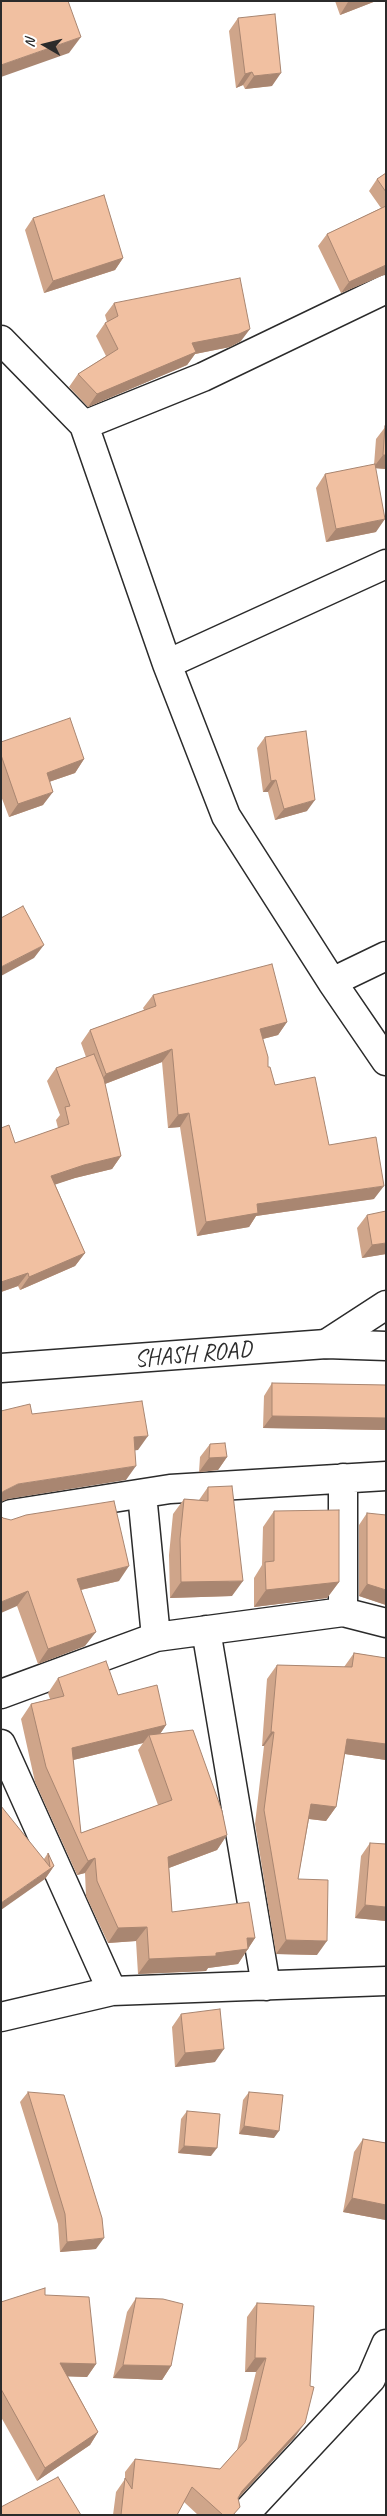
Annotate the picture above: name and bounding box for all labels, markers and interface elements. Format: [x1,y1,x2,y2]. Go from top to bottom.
north arrow [20,20,70,70]
text: N [21,37,39,48]
street label: SHASH ROAD [133,1336,253,1374]

